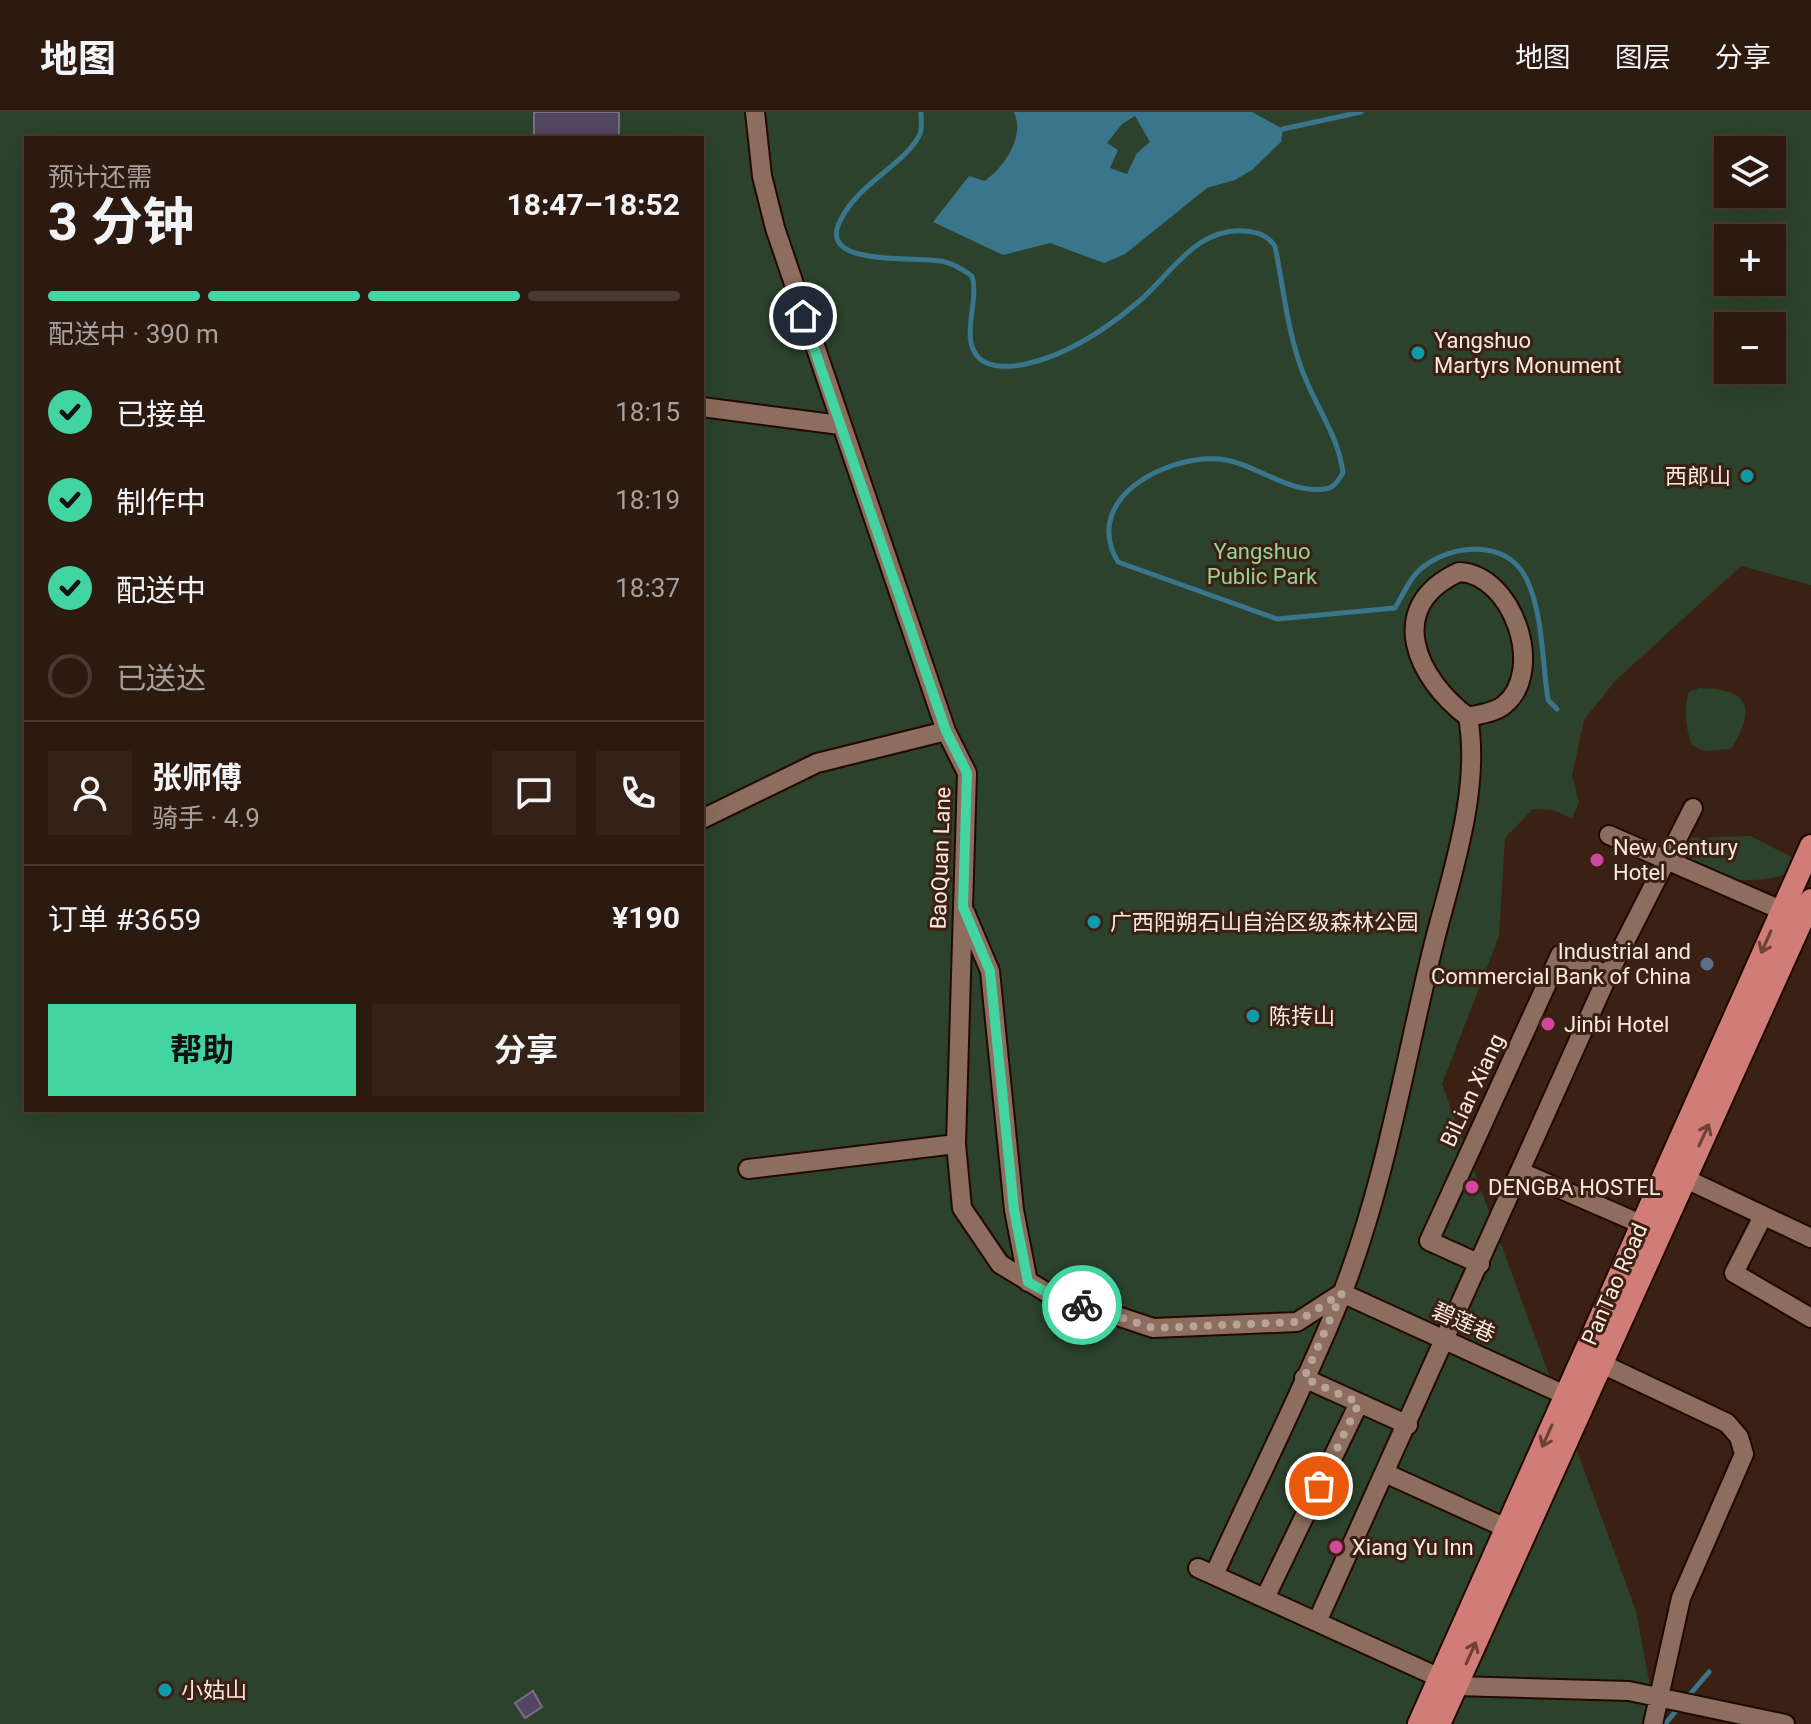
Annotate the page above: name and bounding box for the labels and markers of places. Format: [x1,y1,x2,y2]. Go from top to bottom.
pin [769,282,837,350]
place label: Yangshuo Martyrs Monument [1434,328,1621,378]
marker: Yangshuo Martyrs Monument [1409,344,1427,362]
place label: 西郎山 [1665,464,1731,489]
marker: 西郎山 [1738,467,1756,485]
place label: New Century Hotel [1613,835,1738,885]
marker: New Century Hotel [1588,851,1606,869]
place label: 广西阳朔石山自治区级森林公园 [1110,910,1418,935]
marker: 广西阳朔石山自治区级森林公园 [1085,913,1103,931]
place label: Industrial and Commercial Bank of China [1431,939,1691,989]
marker: Industrial and Commercial Bank of China [1698,955,1716,973]
place label: 陈抟山 [1269,1004,1335,1029]
marker: 陈抟山 [1244,1007,1262,1025]
place label: Jinbi Hotel [1564,1012,1669,1037]
marker: Jinbi Hotel [1539,1015,1557,1033]
place label: DENGBA HOSTEL [1488,1175,1661,1200]
marker: DENGBA HOSTEL [1463,1178,1481,1196]
pin [1285,1452,1353,1520]
place label: Xiang Yu Inn [1352,1535,1474,1560]
marker: Xiang Yu Inn [1327,1538,1345,1556]
place label: 小姑山 [181,1678,247,1703]
marker: 小姑山 [156,1681,174,1699]

